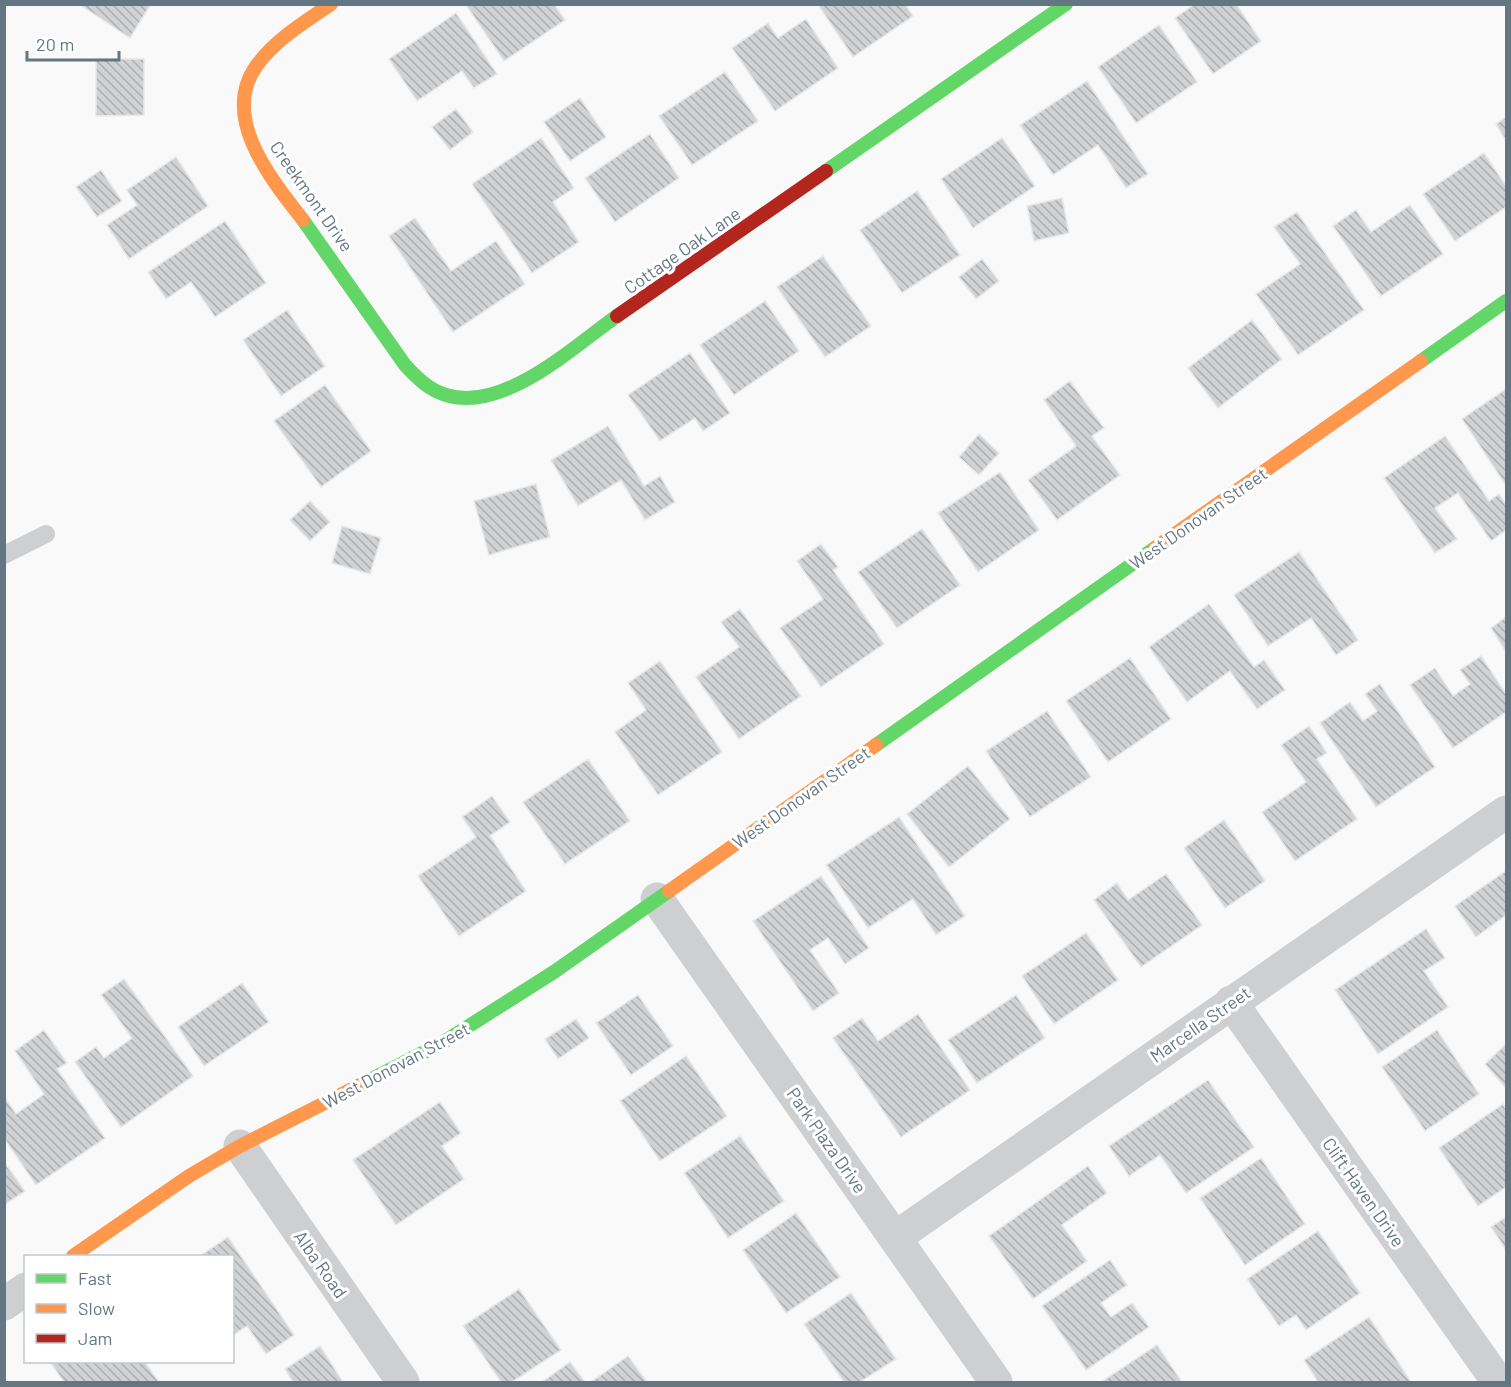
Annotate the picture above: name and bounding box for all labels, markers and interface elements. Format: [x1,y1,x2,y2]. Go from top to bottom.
scale bar [27,24,118,62]
text: 20 m [36,33,74,55]
street label: Creekmont Drive [266,136,358,256]
street label: Cottage Oak Lane [619,202,745,298]
street label: West Donovan Street [1125,462,1271,574]
street label: West Donovan Street [728,741,874,853]
street label: Marcella Street [1146,981,1254,1067]
street label: West Donovan Street [319,1017,473,1113]
street label: Park Plaza Drive [782,1083,872,1197]
street label: Clift Haven Drive [1318,1133,1410,1251]
street label: Alba Road [290,1226,352,1302]
legend [24,1255,234,1363]
text: Fast [78,1267,112,1289]
text: Slow [78,1297,115,1319]
text: Jam [78,1327,112,1349]

